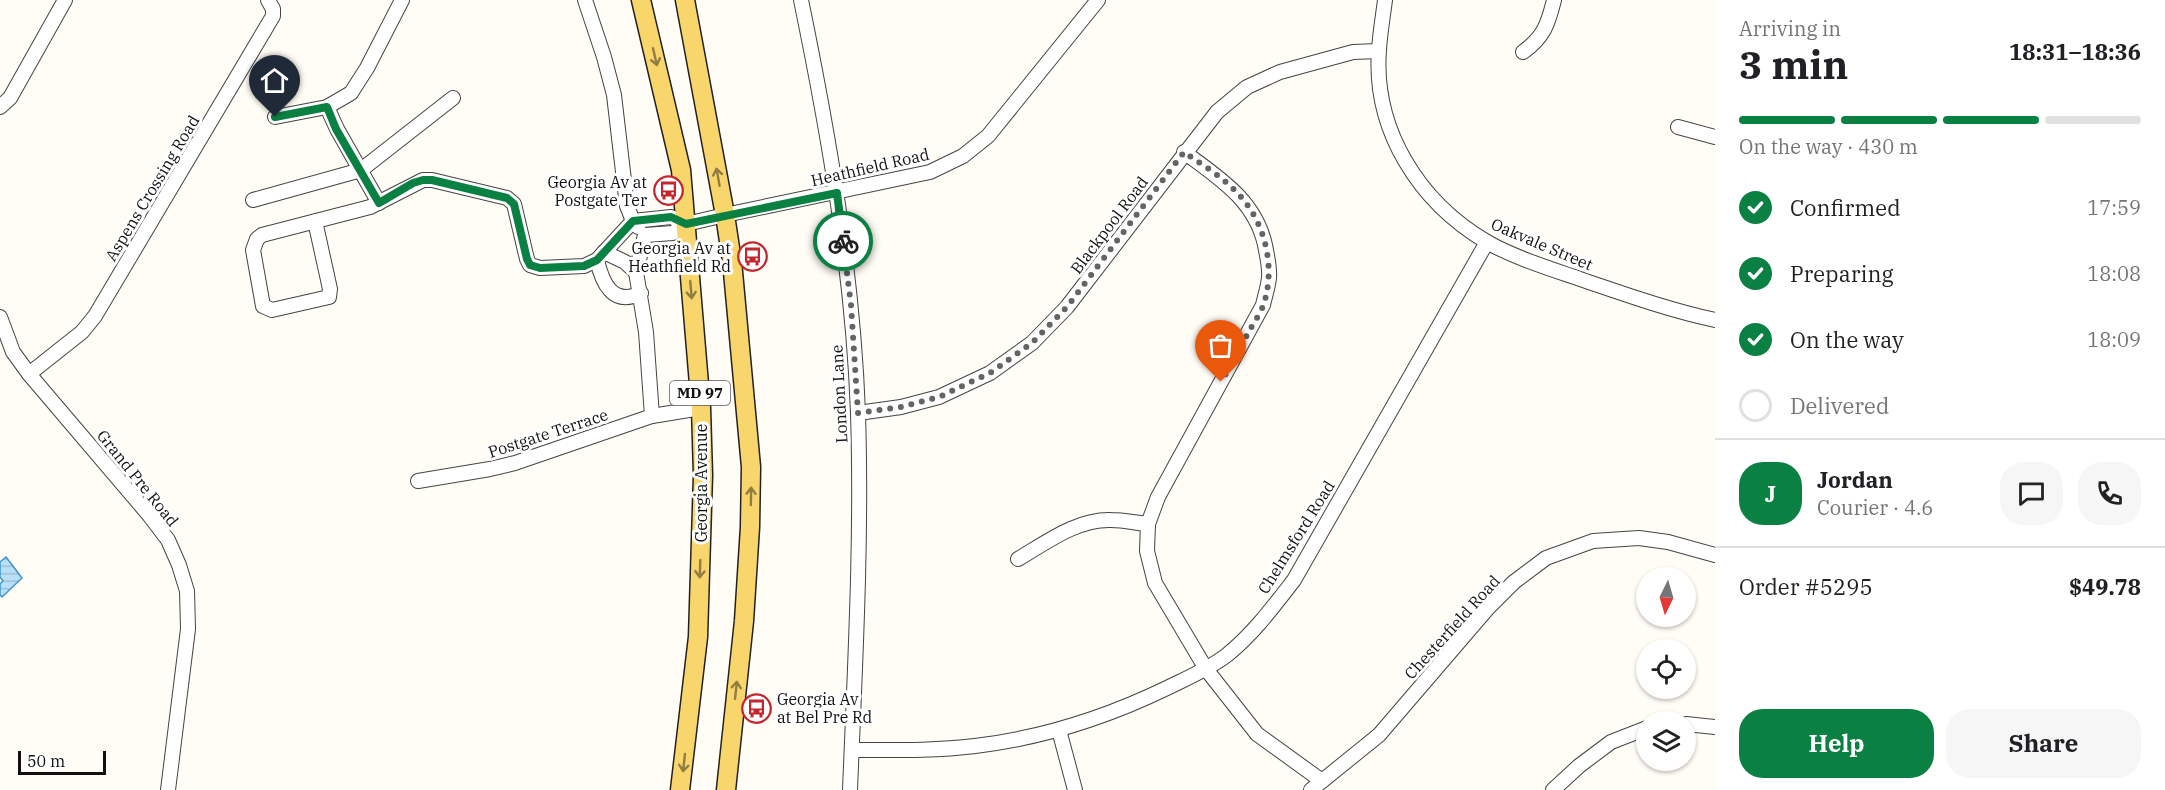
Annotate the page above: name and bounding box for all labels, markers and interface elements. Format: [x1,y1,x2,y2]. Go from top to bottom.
text: Arriving in [1739,15,1841,42]
text: 18:31–18:36 [2009,37,2141,66]
text: 3 min [1739,39,1848,90]
one-way arrow [649,47,661,66]
pin [249,55,300,117]
icon: home [258,64,291,97]
street label: Aspens Crossing Road [100,111,204,265]
text: On the way · 430 m [1739,133,1918,160]
street label: Heathfield Road [809,144,931,190]
one-way arrow [712,167,723,187]
place label: Georgia Av at Postgate Ter [548,172,647,210]
street label: Blackpool Road [1066,172,1152,278]
bus stop icon: Georgia Av at Postgate Ter [652,175,684,207]
icon: check [1739,191,1772,224]
text: Confirmed [1790,193,1901,222]
text: 17:59 [2087,194,2141,221]
courier [813,211,873,271]
street label: Oakvale Street [1488,214,1596,275]
icon: bike [827,225,860,258]
place label: Georgia Av at Heathfield Rd [628,238,731,276]
bus stop icon: Georgia Av at Heathfield Rd [736,241,768,273]
icon: check [1739,257,1772,290]
text: Preparing [1790,259,1894,288]
text: 18:08 [2087,260,2141,287]
one-way arrow [686,280,697,300]
pin [1195,320,1246,382]
icon: check [1739,323,1772,356]
text: On the way [1790,325,1904,354]
text: 18:09 [2087,326,2141,353]
icon: bag [1204,329,1237,362]
street label: London Lane [826,344,852,444]
road number: MD 97 [670,381,730,405]
text: Delivered [1790,391,1889,420]
street label: Postgate Terrace [485,404,611,462]
street label: Georgia Avenue [691,424,711,542]
street label: Grand Pre Road [93,426,183,531]
button: chat [2000,462,2063,525]
button: phone [2078,462,2141,525]
text: Jordan [1817,465,1893,494]
street label: Chelmsford Road [1253,476,1339,597]
text: J [1765,479,1776,508]
one-way arrow [745,486,757,506]
text: Courier · 4.6 [1817,494,1933,521]
one-way arrow [694,558,706,578]
north arrow [1636,567,1696,627]
map controls [1636,567,1696,771]
street label: Chesterfield Road [1400,571,1504,683]
text: Order #5295 [1739,572,1873,601]
text: $49.78 [2069,572,2141,601]
button: locate [1636,639,1696,699]
one-way arrow [731,681,742,700]
place label: Georgia Av at Bel Pre Rd [777,689,872,727]
bus stop icon: Georgia Av at Bel Pre Rd [740,692,772,724]
button: Help [1739,709,1934,778]
button: Share [1946,709,2141,778]
button: layers [1636,711,1696,771]
scale bar [18,748,106,776]
text: 50 m [27,751,65,771]
one-way arrow [678,753,689,773]

